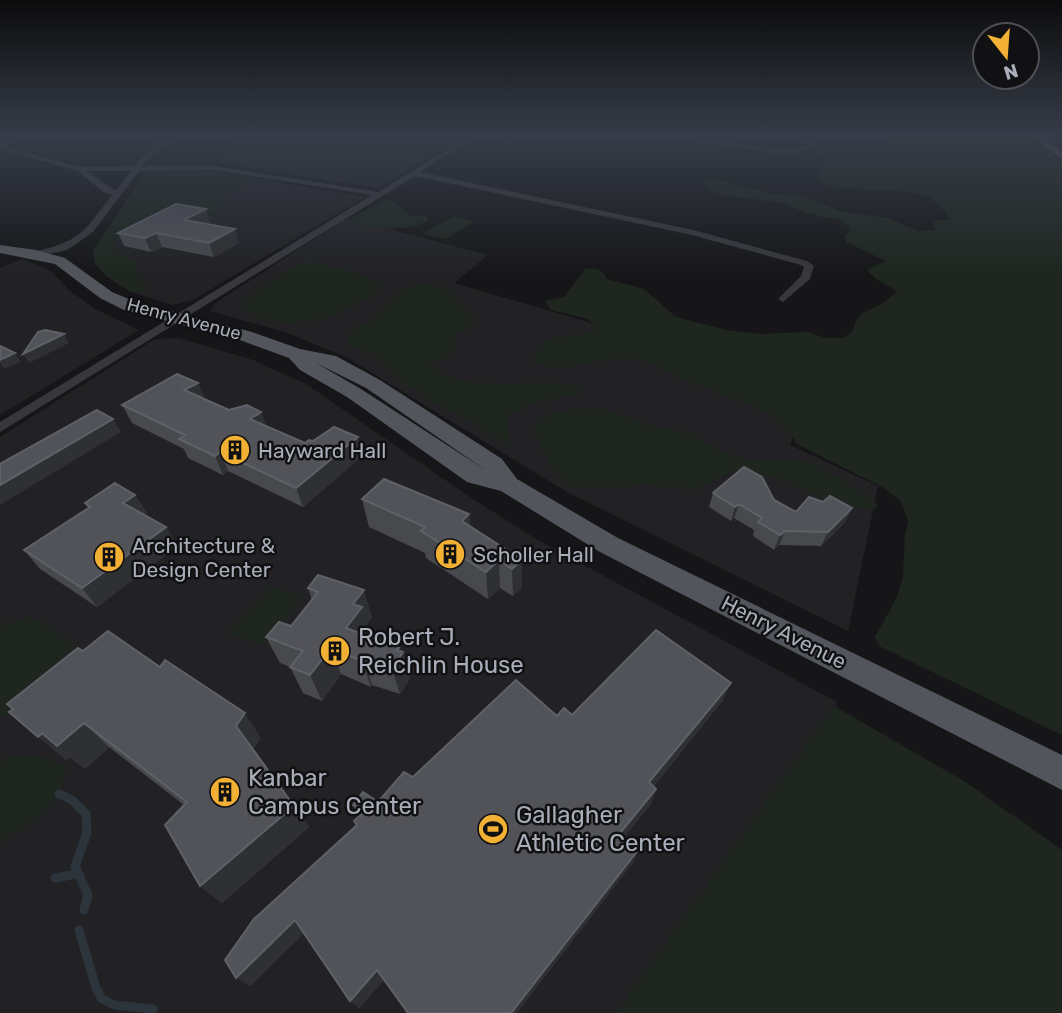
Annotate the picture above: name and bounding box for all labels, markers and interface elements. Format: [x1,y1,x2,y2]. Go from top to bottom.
north arrow [971,21,1041,91]
text: N [1001,59,1021,85]
street label: Henry Avenue [125,293,243,345]
building icon: Hayward Hall [218,433,252,467]
place label: Hayward Hall [258,438,386,463]
place label: Architecture & Design Center [132,533,275,582]
building icon: Scholler Hall [433,537,467,571]
building icon: Architecture & Design Center [92,540,126,574]
place label: Scholler Hall [473,542,594,567]
street label: Henry Avenue [717,590,851,674]
place label: Robert J. Reichlin House [358,623,524,679]
building icon: Robert J. Reichlin House [318,634,352,668]
place label: Kanbar Campus Center [248,764,421,820]
building icon: Kanbar Campus Center [208,775,242,809]
place label: Gallagher Athletic Center [516,801,685,857]
sports icon: Gallagher Athletic Center [476,812,510,846]

